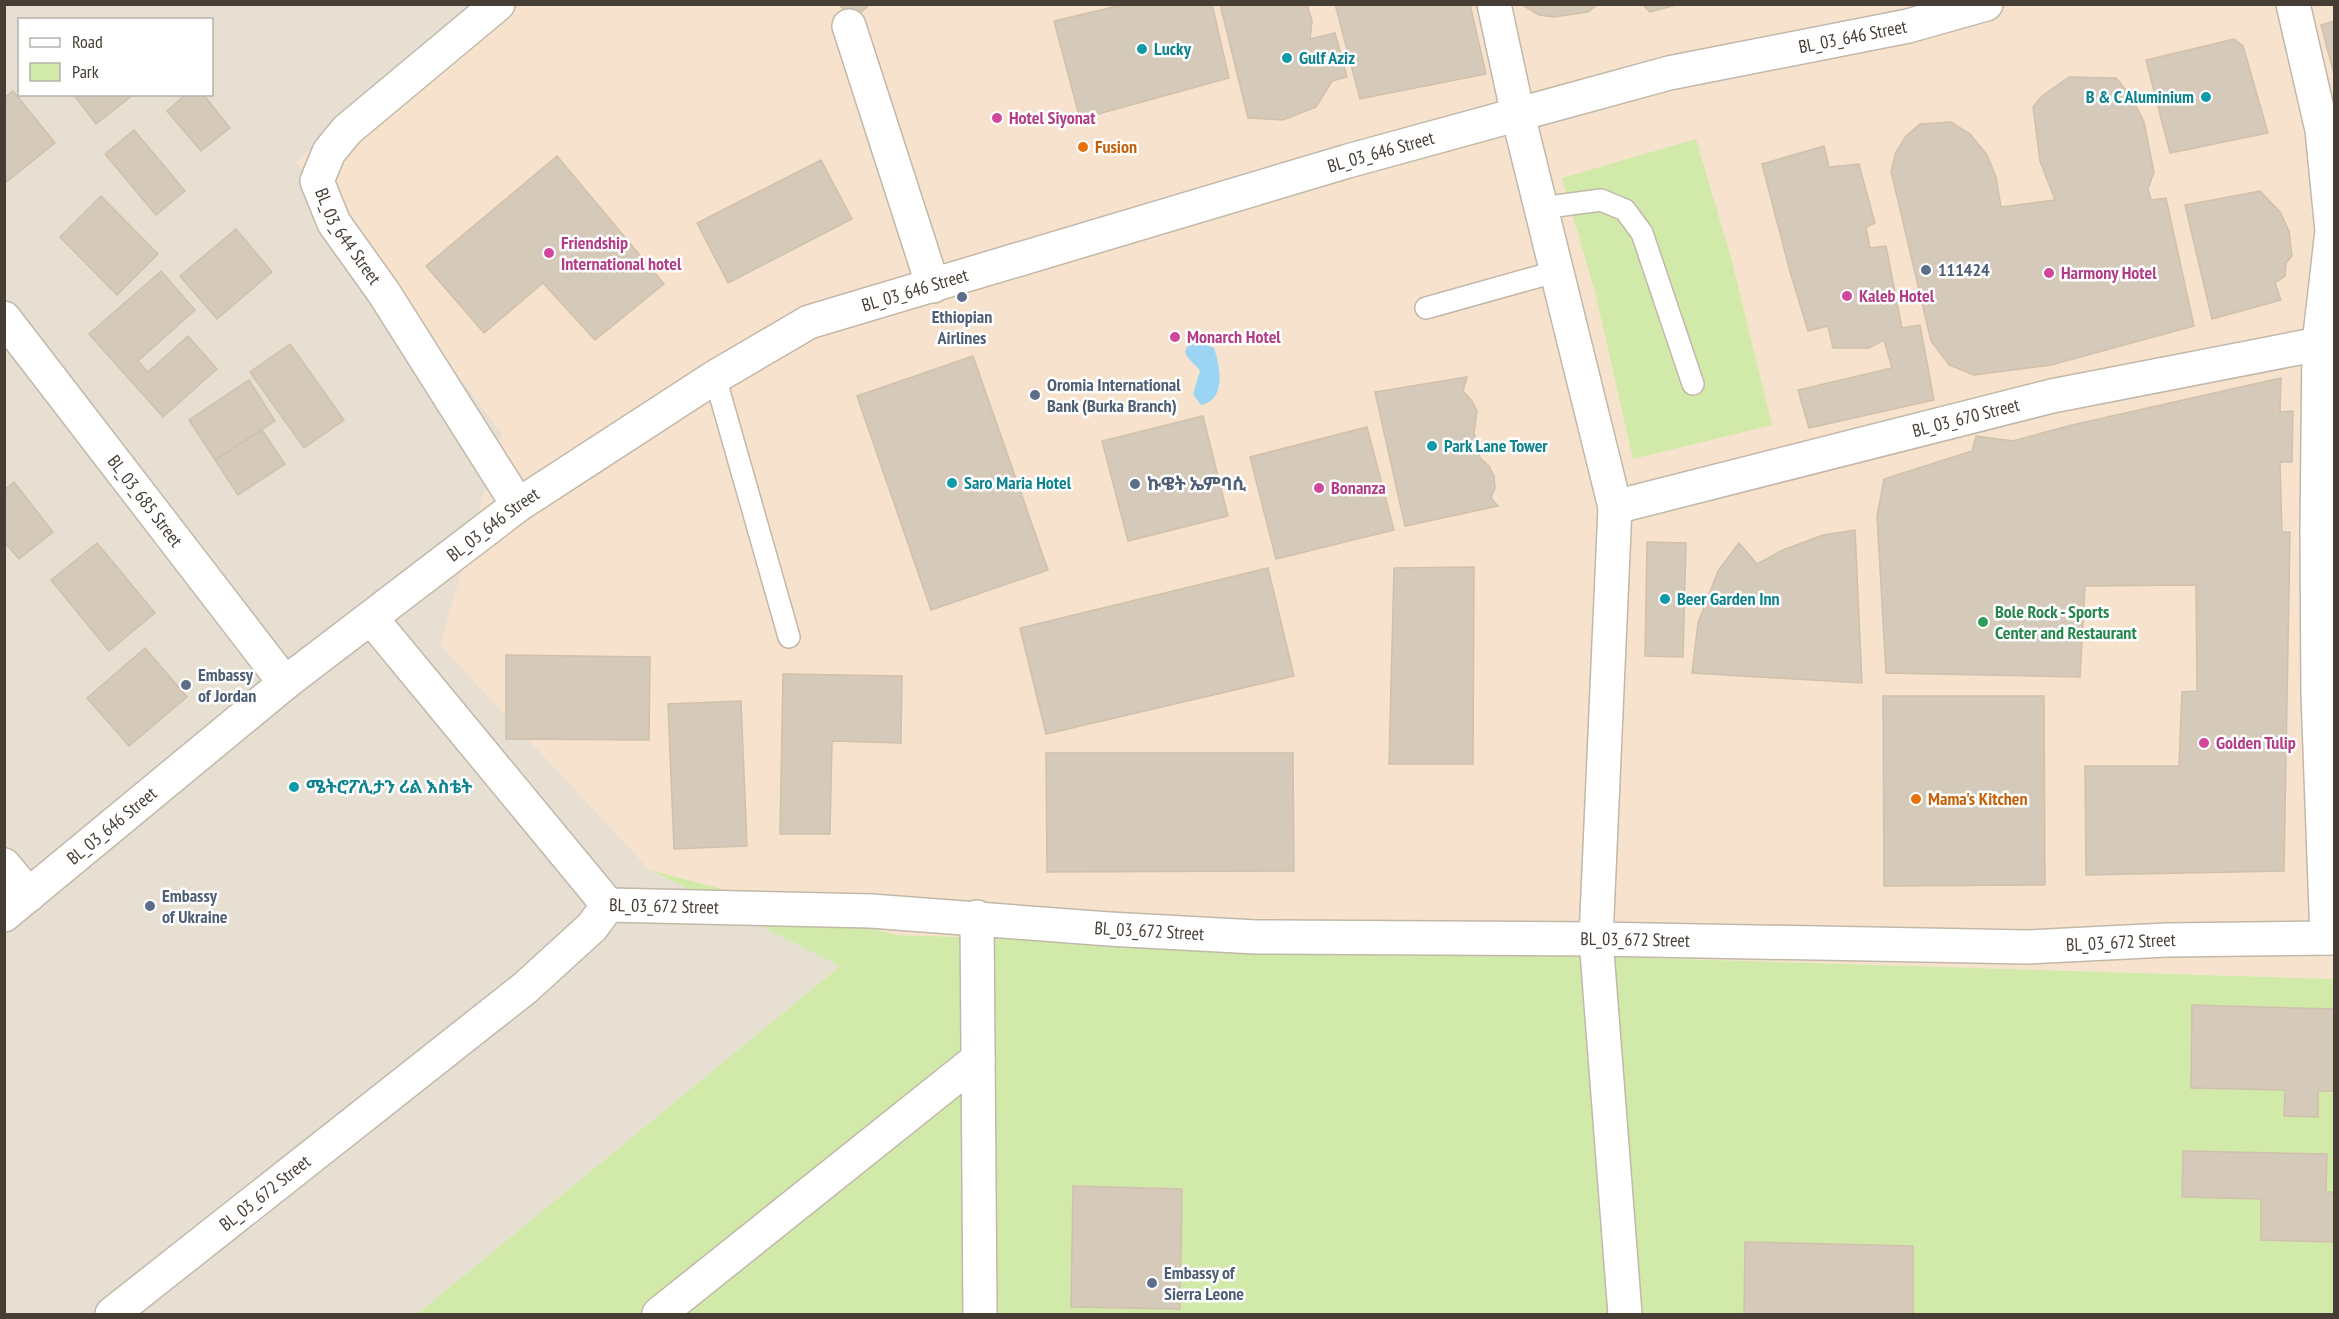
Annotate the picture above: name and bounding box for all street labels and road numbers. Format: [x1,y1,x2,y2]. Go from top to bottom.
street label: BL_03_646 Street [1797,15,1909,58]
street label: BL_03_646 Street [1325,126,1437,177]
street label: BL_03_644 Street [310,185,386,289]
street label: BL_03_646 Street [859,263,971,317]
street label: BL_03_670 Street [1910,393,2022,442]
street label: BL_03_685 Street [103,450,188,551]
street label: BL_03_646 Street [442,482,544,566]
street label: BL_03_646 Street [62,782,161,869]
street label: BL_03_672 Street [609,893,719,919]
street label: BL_03_672 Street [1094,916,1205,945]
street label: BL_03_672 Street [1580,927,1690,952]
street label: BL_03_672 Street [2065,928,2176,956]
street label: BL_03_672 Street [215,1150,315,1236]

